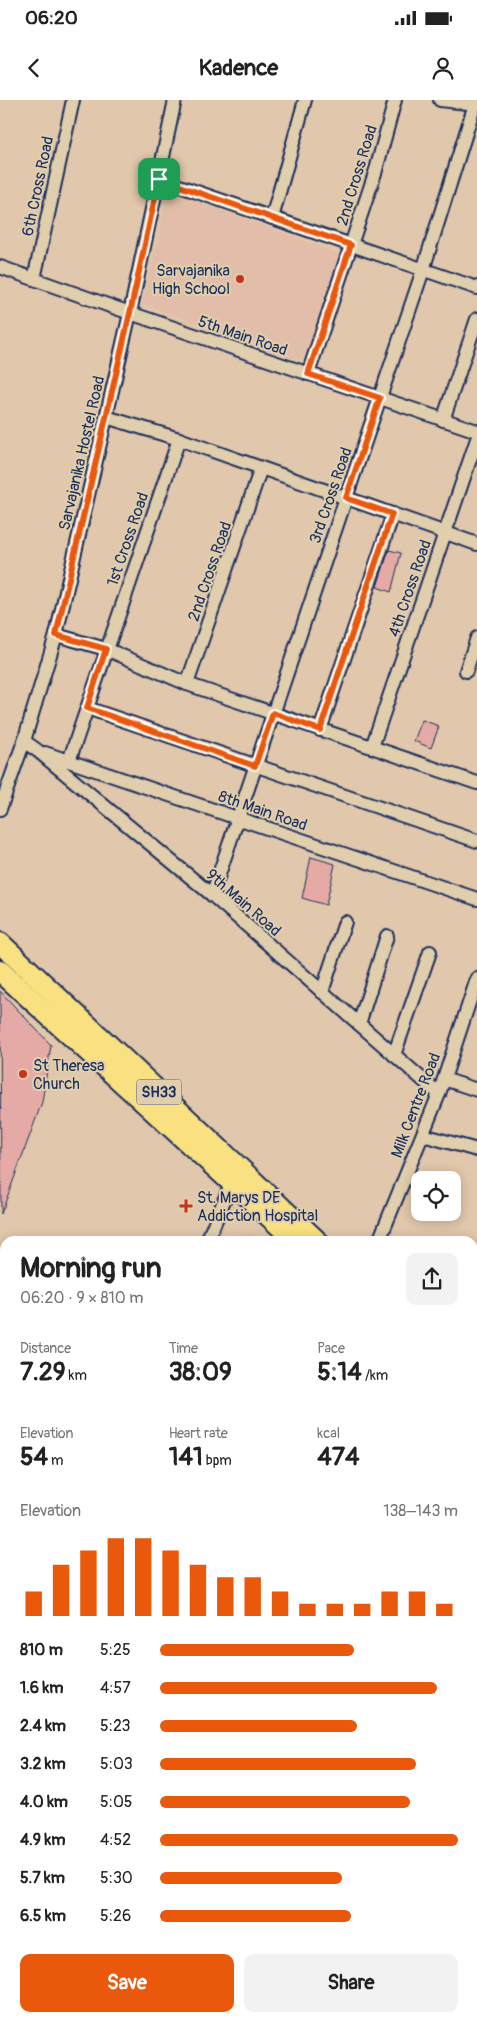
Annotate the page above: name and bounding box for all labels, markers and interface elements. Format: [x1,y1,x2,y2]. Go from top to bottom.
text: 06:20 [25,6,78,30]
icon: back [20,54,48,82]
text: Kadence [199,54,278,82]
icon: person [429,54,457,82]
street label: 2nd Cross Road [332,123,382,228]
street label: 6th Cross Road [18,134,58,238]
pin [138,158,180,200]
icon: arrive [145,165,173,193]
place label: Sarvajanika High School [152,261,230,299]
marker: Sarvajanika High School [234,273,246,285]
street label: 5th Main Road [195,311,290,361]
street label: Sarvajanika Hostel Road [54,374,109,532]
street label: 3rd Cross Road [305,445,357,546]
street label: 1st Cross Road [103,490,153,589]
street label: 2nd Cross Road [184,519,236,624]
street label: 4th Cross Road [384,537,436,640]
street label: 8th Main Road [216,786,310,836]
street label: 9th Main Road [202,865,285,941]
street label: Milk Centre Road [387,1050,445,1161]
place label: St Theresa Church [33,1056,104,1094]
marker: St Theresa Church [17,1068,29,1080]
road number: SH33 [136,1080,182,1104]
map controls [411,1171,461,1221]
button: locate [411,1171,461,1221]
place label: St. Marys DE Addiction Hospital [197,1188,318,1226]
marker: St. Marys DE Addiction Hospital [179,1199,193,1213]
text: Morning run [20,1251,162,1286]
button: share [406,1253,458,1305]
text: 06:20 · 9 × 810 m [20,1288,143,1308]
text: Distance [20,1340,71,1357]
text: Time [169,1340,198,1357]
text: Pace [317,1340,345,1357]
text: 7.29 [20,1357,66,1388]
text: 38:09 [169,1357,232,1388]
text: 5:14 [317,1357,362,1388]
text: km [66,1367,87,1384]
text: /km [362,1367,388,1384]
text: Elevation [20,1425,73,1442]
text: Heart rate [169,1425,228,1442]
text: kcal [317,1425,340,1442]
text: 54 [20,1442,48,1473]
text: 141 [169,1442,203,1473]
text: 474 [317,1442,360,1473]
text: m [48,1452,64,1469]
text: bpm [203,1452,232,1469]
text: Elevation [20,1501,81,1521]
text: 138–143 m [383,1501,458,1521]
text: 810 m [20,1640,63,1660]
text: 5:25 [100,1640,131,1660]
text: 1.6 km [20,1678,63,1698]
text: 4:57 [100,1678,131,1698]
text: 2.4 km [20,1716,66,1736]
text: 5:23 [100,1716,130,1736]
text: 3.2 km [20,1754,66,1774]
text: 5:03 [100,1754,133,1774]
text: 4.0 km [20,1792,68,1812]
text: 5:05 [100,1792,133,1812]
text: 4.9 km [20,1830,65,1850]
text: 4:52 [100,1830,131,1850]
text: 5.7 km [20,1868,65,1888]
text: 5:30 [100,1868,133,1888]
text: 6.5 km [20,1906,66,1926]
text: 5:26 [100,1906,131,1926]
button: Save [20,1954,234,2012]
button: Share [244,1954,458,2012]

